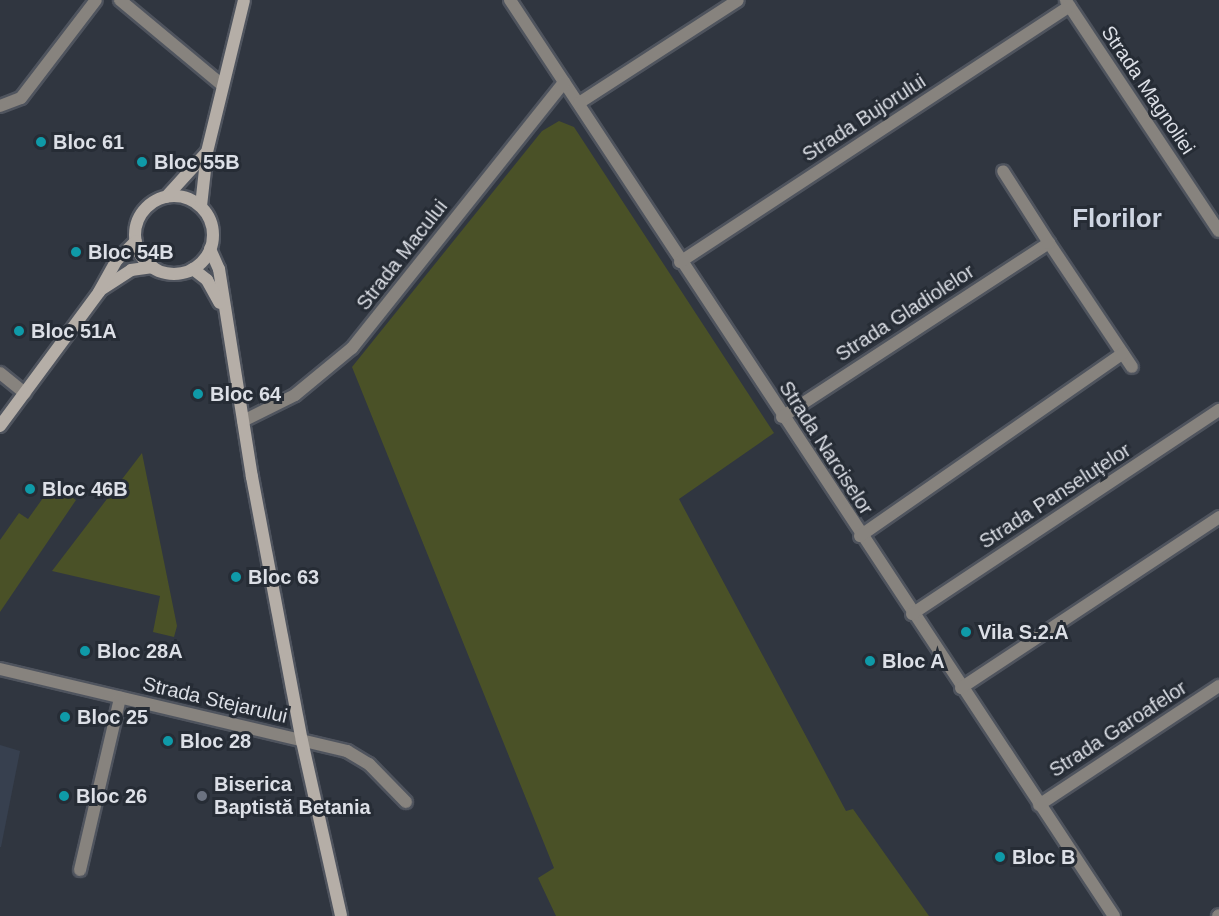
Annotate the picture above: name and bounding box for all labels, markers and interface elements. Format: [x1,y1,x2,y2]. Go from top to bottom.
street label: Strada Magnoliei [1096,21,1200,159]
street label: Strada Bujorului [798,69,930,167]
place label: Bloc 61 [53,130,124,154]
marker: Bloc 61 [34,135,48,149]
place label: Bloc 55B [154,150,240,174]
marker: Bloc 55B [135,155,149,169]
street label: Strada Macului [351,195,453,315]
district label: Florilor [1072,203,1162,235]
place label: Bloc 54B [88,240,174,264]
marker: Bloc 54B [69,245,83,259]
street label: Strada Gladiolelor [831,259,979,367]
place label: Bloc 51A [31,319,117,343]
marker: Bloc 51A [12,324,26,338]
street label: Strada Narciselor [774,377,878,519]
place label: Bloc 64 [210,382,281,406]
marker: Bloc 64 [191,387,205,401]
street label: Strada Panseluțelor [975,438,1135,554]
place label: Bloc 46B [42,477,128,501]
marker: Bloc 46B [23,482,37,496]
place label: Bloc 63 [248,565,319,589]
marker: Bloc 63 [229,570,243,584]
place label: Vila S.2.A [978,620,1069,644]
marker: Vila S.2.A [959,625,973,639]
place label: Bloc 28A [97,639,183,663]
marker: Bloc 28A [78,644,92,658]
place label: Bloc A [882,649,945,673]
marker: Bloc A [863,654,877,668]
street label: Strada Stejarului [140,672,290,728]
street label: Strada Garoafelor [1045,676,1191,782]
place label: Bloc 25 [77,705,148,729]
marker: Bloc 25 [58,710,72,724]
place label: Bloc 28 [180,729,251,753]
marker: Bloc 28 [161,734,175,748]
place label: Biserica Baptistă Betania [214,772,371,819]
place label: Bloc 26 [76,784,147,808]
marker: Bloc 26 [57,789,71,803]
marker: Biserica Baptistă Betania [195,789,209,803]
place label: Bloc B [1012,845,1075,869]
marker: Bloc B [993,850,1007,864]

